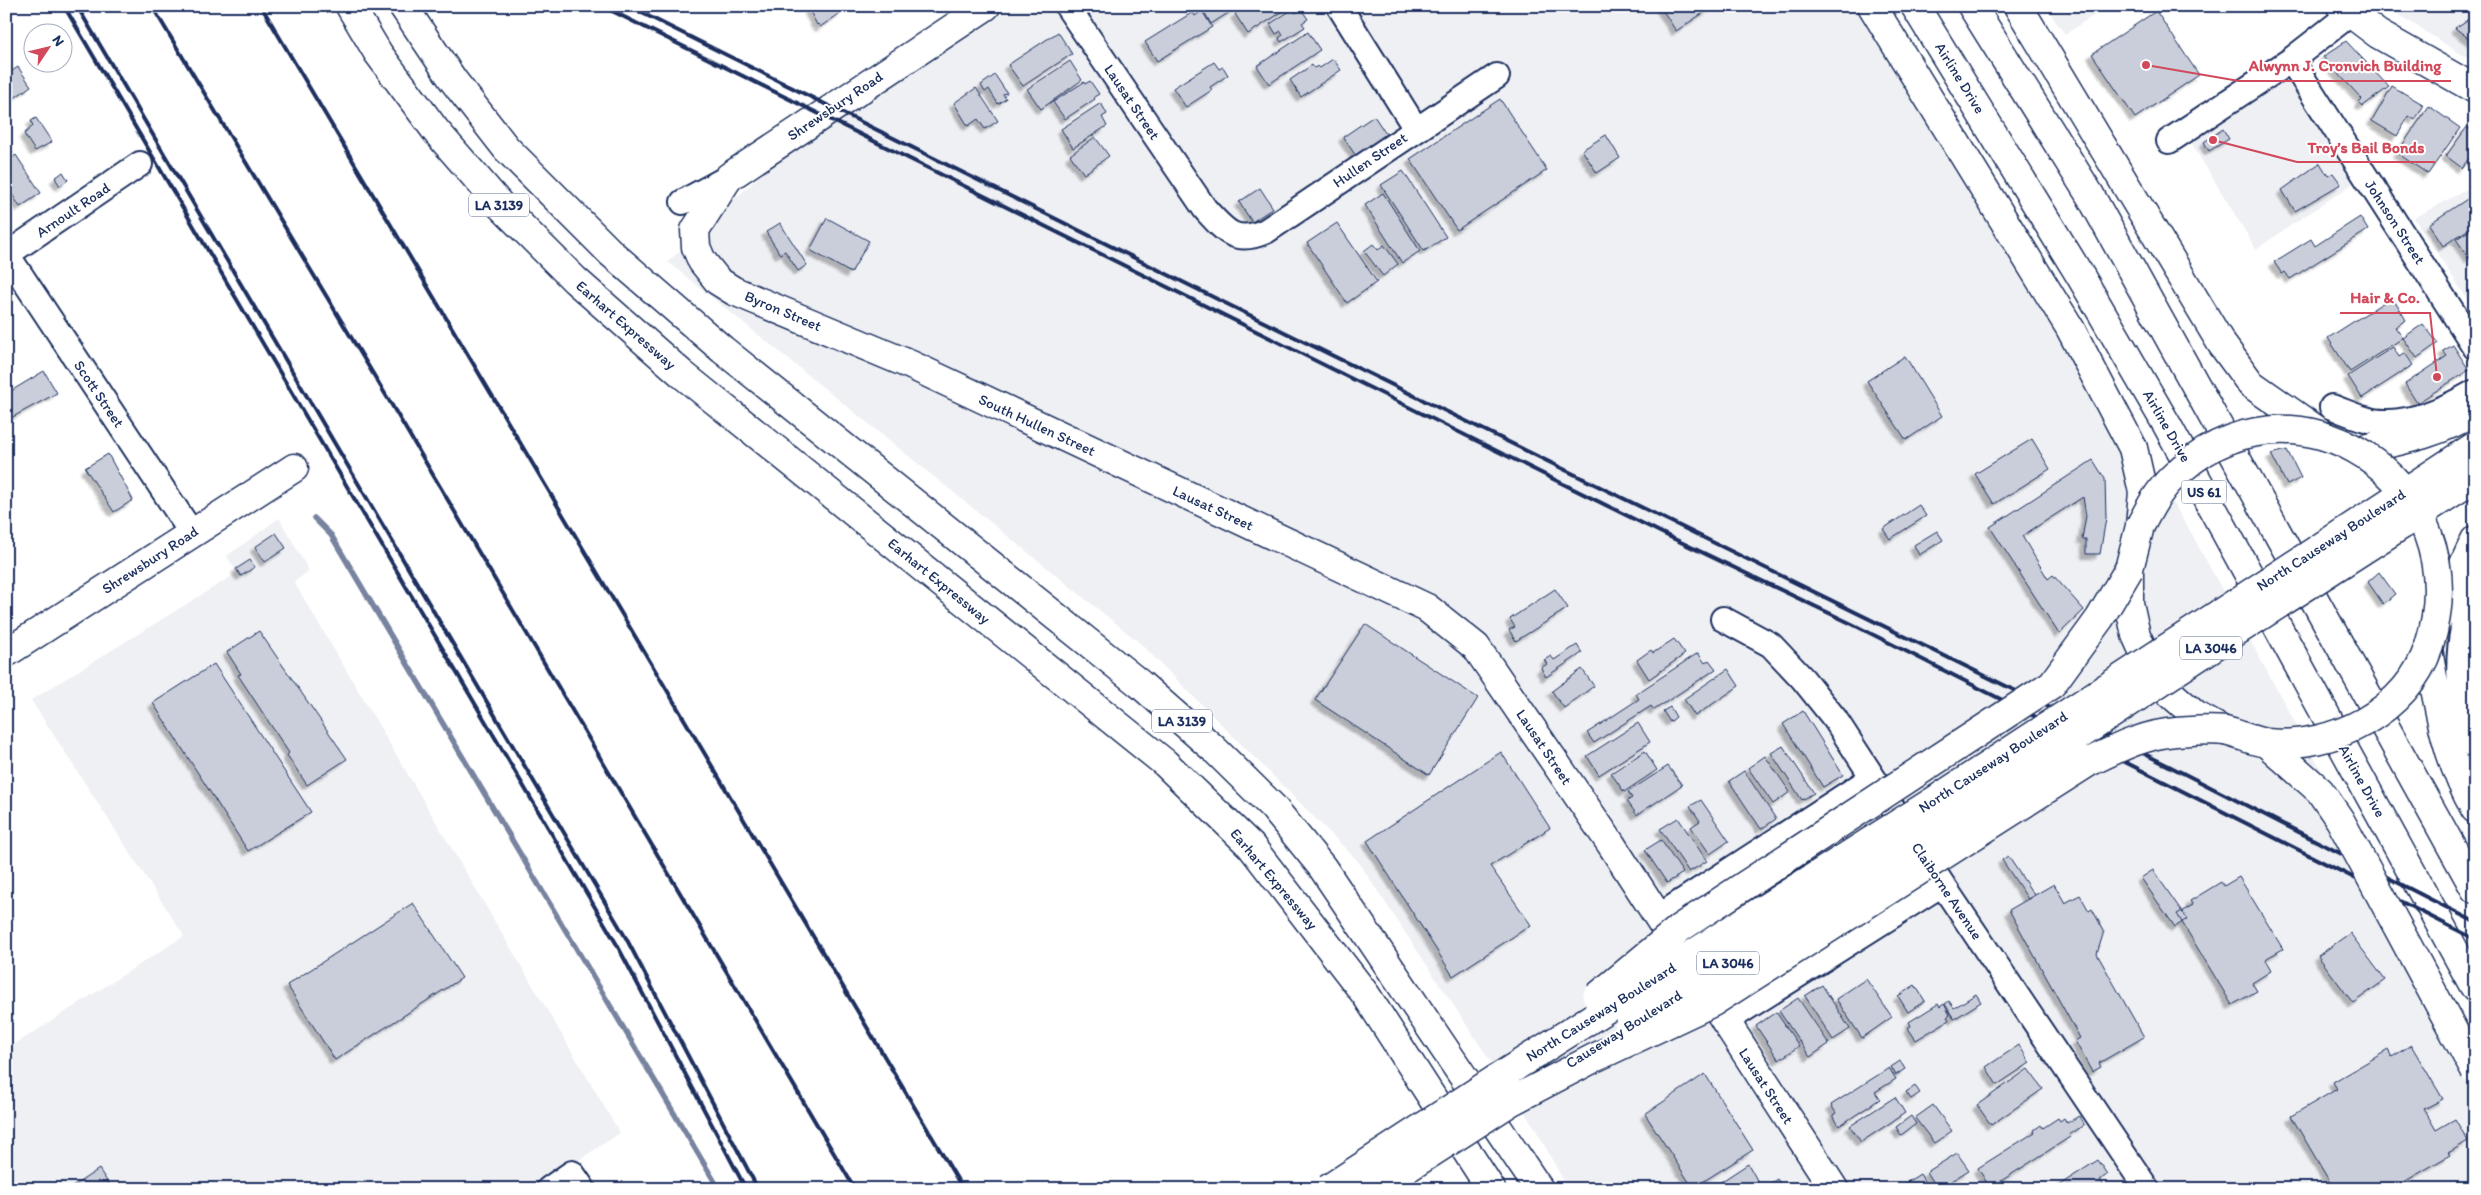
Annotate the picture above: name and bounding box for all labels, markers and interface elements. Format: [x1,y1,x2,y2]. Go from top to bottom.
north arrow [22,22,72,72]
text: N [49,32,68,50]
street label: Airline Drive [1931,39,1989,117]
callout: Alwynn J. Cronvich Building [2239,50,2451,81]
text: Alwynn J. Cronvich Building [2248,56,2442,76]
street label: Lausat Street [1100,61,1164,143]
street label: Shrewsbury Road [784,67,886,145]
street label: Hullen Street [1329,128,1411,191]
callout: Troy’s Bail Bonds [2297,131,2435,162]
text: Troy’s Bail Bonds [2307,138,2424,158]
street label: Johnson Street [2361,176,2429,268]
street label: Arnoult Road [33,179,113,241]
road number: LA 3139 [469,194,529,216]
street label: Earhart Expressway [572,277,680,373]
callout: Hair & Co. [2340,282,2430,313]
street label: Byron Street [742,287,824,335]
text: Hair & Co. [2350,288,2420,307]
street label: Scott Street [70,357,128,431]
street label: Airline Drive [2139,387,2195,465]
street label: South Hullen Street [976,390,1099,460]
street label: Lausat Street [1170,481,1257,535]
road number: US 61 [2182,481,2226,504]
street label: North Causeway Boulevard [2253,485,2409,595]
street label: Shrewsbury Road [99,522,201,598]
street label: Earhart Expressway [884,534,994,628]
road number: LA 3046 [2180,636,2242,660]
street label: Lausat Street [1512,706,1576,788]
street label: North Causeway Boulevard [1915,707,2071,817]
road number: LA 3139 [1152,709,1212,732]
street label: Airline Drive [2335,741,2389,821]
street label: Earhart Expressway [1226,825,1322,933]
street label: Claiborne Avenue [1908,839,1986,943]
road number: LA 3046 [1697,951,1759,974]
street label: North Causeway Boulevard [1522,958,1680,1066]
street label: Causeway Boulevard [1562,986,1686,1072]
street label: Lausat Street [1735,1045,1797,1128]

